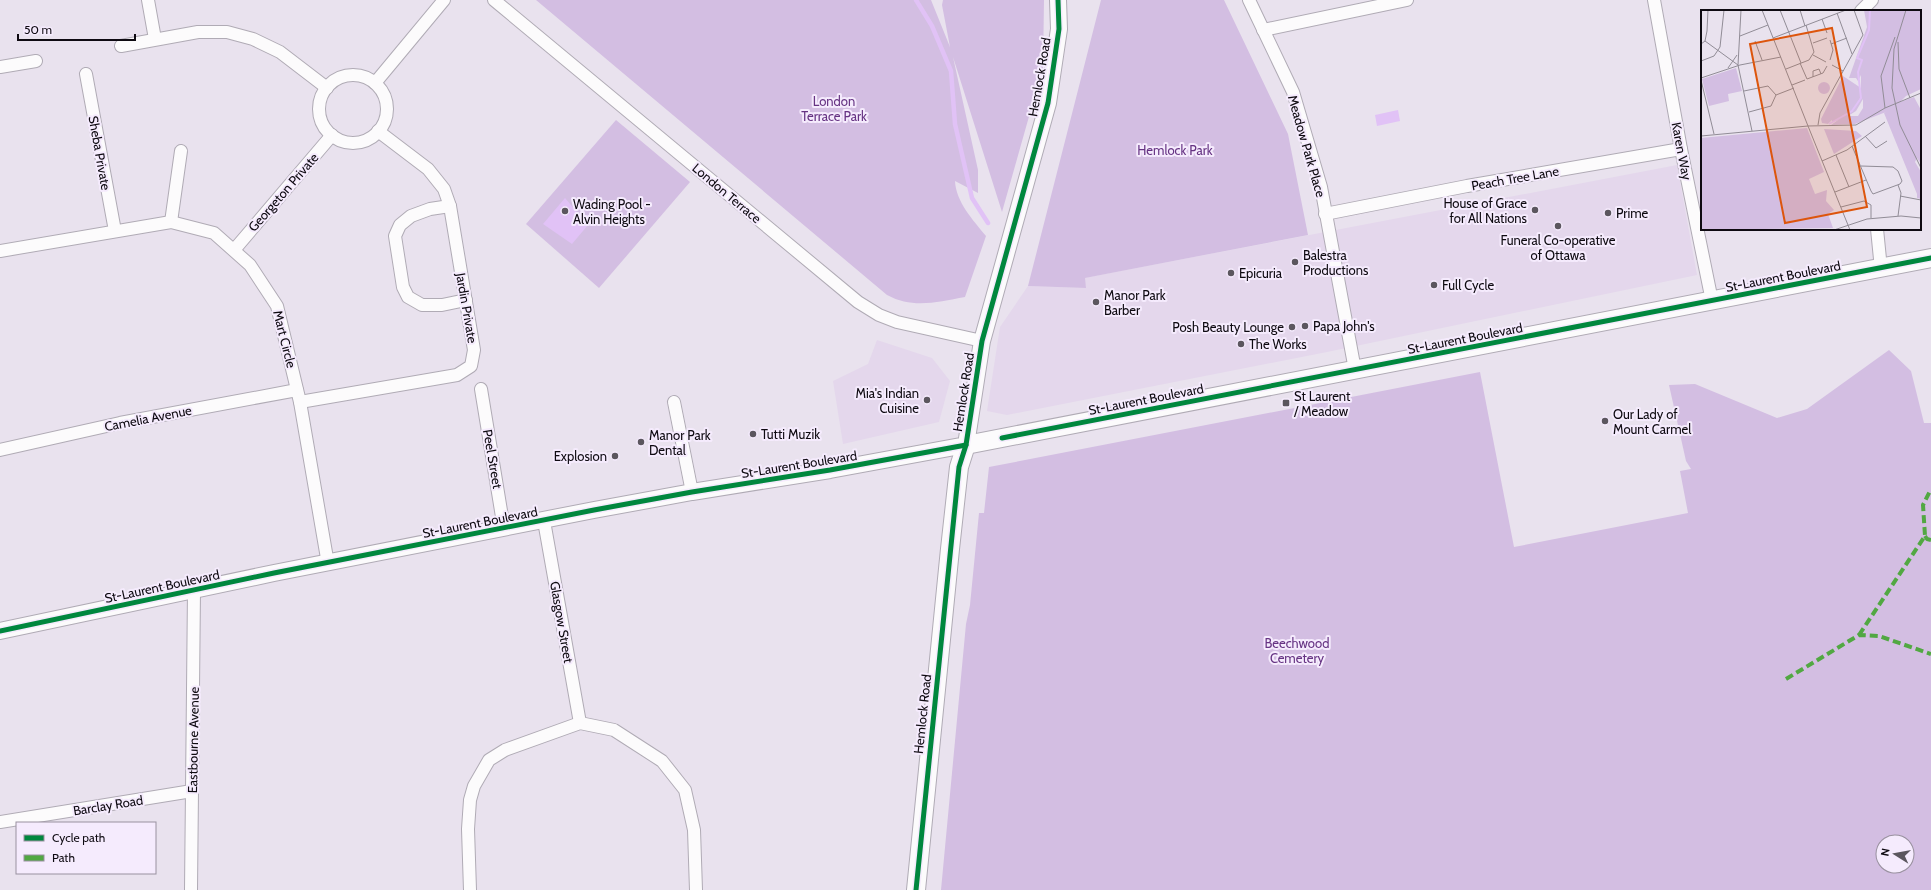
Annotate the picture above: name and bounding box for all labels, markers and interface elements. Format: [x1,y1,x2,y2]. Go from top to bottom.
inset map [1701,10,1921,230]
scale bar [18,16,135,42]
text: 50 m [24,22,52,37]
street label: Hemlock Road [1024,36,1054,118]
park label: London Terrace Park [801,93,867,124]
street label: Meadow Park Place [1285,93,1329,199]
street label: Sheba Private [86,115,114,192]
street label: Karen Way [1669,121,1696,182]
park label: Hemlock Park [1137,142,1213,158]
street label: Georgeton Private [245,149,322,235]
street label: London Terrace [689,160,765,227]
street label: Peach Tree Lane [1470,162,1560,194]
place label: House of Grace for All Nations [1443,195,1528,226]
place label: Wading Pool - Alvin Heights [573,196,651,227]
marker: House of Grace for All Nations [1530,205,1540,215]
place label: Prime [1616,205,1649,221]
marker: Wading Pool - Alvin Heights [560,206,570,216]
marker: Prime [1603,208,1613,218]
marker: Funeral Co-operative of Ottawa [1553,221,1563,231]
place label: Funeral Co-operative of Ottawa [1500,232,1616,263]
place label: Balestra Productions [1303,247,1369,278]
marker: Balestra Productions [1290,257,1300,267]
street label: St-Laurent Boulevard [1724,257,1842,295]
place label: Epicuria [1239,265,1283,281]
marker: Epicuria [1226,268,1236,278]
street label: Jardin Private [453,271,481,345]
place label: Full Cycle [1442,277,1494,293]
marker: Full Cycle [1429,280,1439,290]
place label: Manor Park Barber [1104,287,1166,318]
marker: Manor Park Barber [1091,297,1101,307]
street label: Mart Circle [270,309,300,370]
place label: Papa John's [1313,318,1375,334]
place label: Posh Beauty Lounge [1172,319,1284,335]
street label: St-Laurent Boulevard [1406,319,1524,357]
marker: Papa John's [1300,321,1310,331]
marker: Posh Beauty Lounge [1287,322,1297,332]
place label: The Works [1249,336,1307,352]
marker: The Works [1236,339,1246,349]
street label: Hemlock Road [949,351,977,433]
street label: St-Laurent Boulevard [1087,380,1205,418]
place label: Mia's Indian Cuisine [856,385,919,416]
place label: St Laurent / Meadow [1293,388,1351,419]
marker: Mia's Indian Cuisine [922,395,932,405]
marker: St Laurent / Meadow [1281,398,1291,408]
street label: Camelia Avenue [103,402,193,434]
place label: Our Lady of Mount Carmel [1613,406,1691,437]
marker: Our Lady of Mount Carmel [1600,416,1610,426]
place label: Tutti Muzik [761,426,820,442]
place label: Manor Park Dental [649,427,711,458]
street label: Peel Street [480,428,506,491]
marker: Tutti Muzik [748,429,758,439]
marker: Manor Park Dental [636,437,646,447]
street label: St-Laurent Boulevard [740,447,858,481]
place label: Explosion [554,448,607,464]
marker: Explosion [610,451,620,461]
street label: St-Laurent Boulevard [421,503,539,541]
street label: St-Laurent Boulevard [103,566,221,606]
street label: Glasgow Street [547,580,577,665]
park label: Beechwood Cemetery [1265,635,1329,666]
street label: Hemlock Road [910,673,934,755]
street label: Eastbourne Avenue [184,686,202,793]
street label: Barclay Road [72,792,144,818]
legend [16,822,156,874]
text: Cycle path [52,830,105,845]
north arrow [1875,834,1915,874]
text: N [1878,847,1893,857]
text: Path [52,850,75,865]

